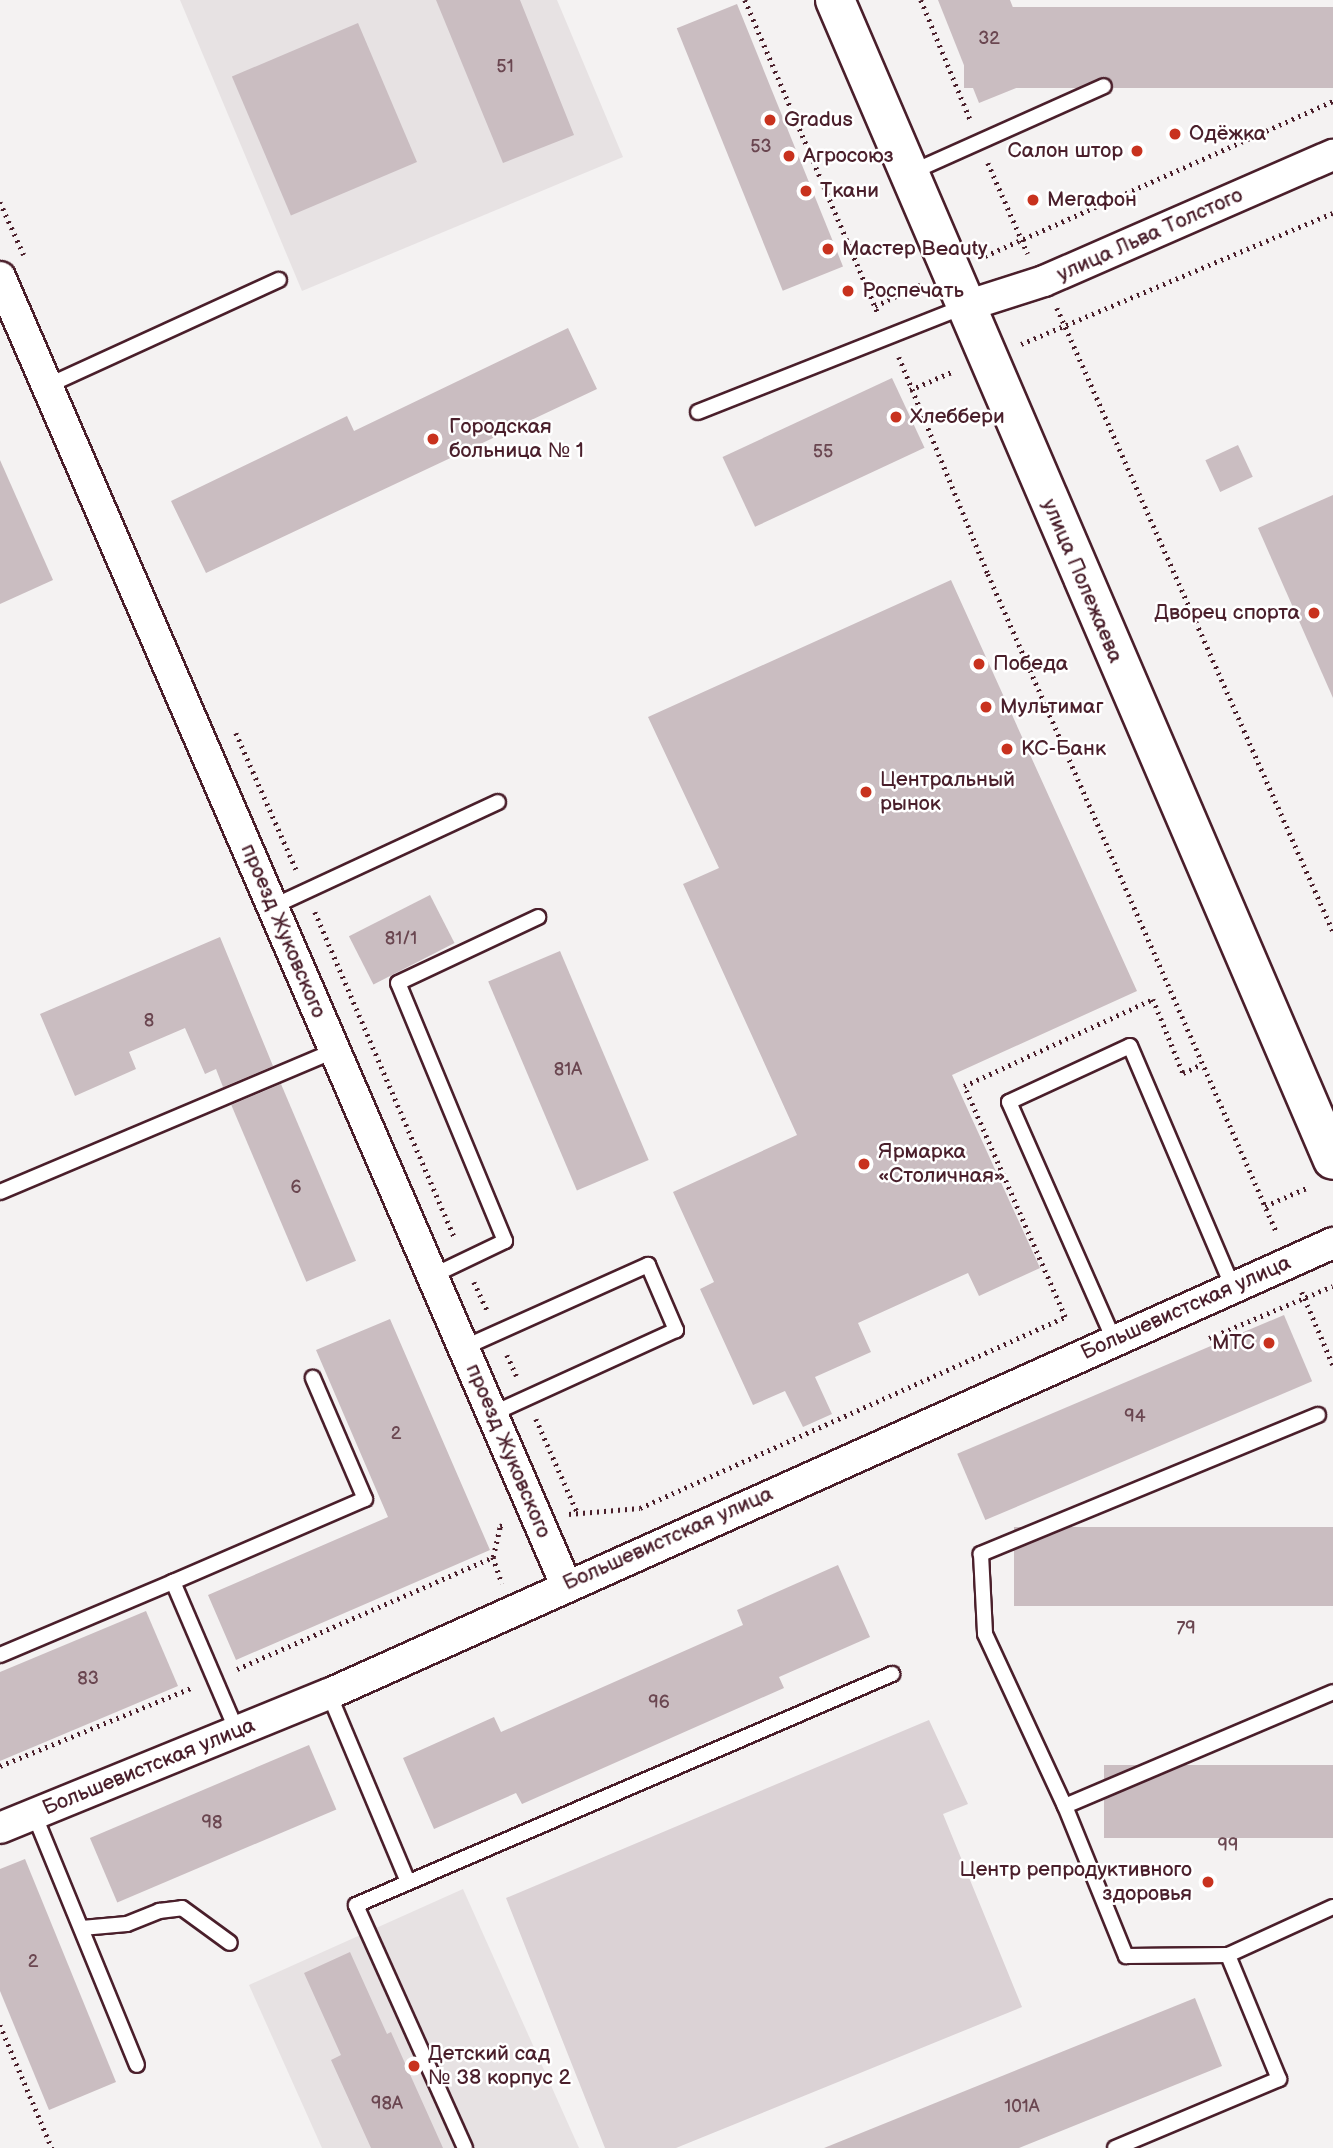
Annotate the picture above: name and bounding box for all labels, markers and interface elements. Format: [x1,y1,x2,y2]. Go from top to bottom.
house number: 32 [978,28,1000,50]
house number: 51 [496,56,514,78]
place label: Gradus [784,107,853,133]
marker: Gradus [762,112,778,128]
place label: Одёжка [1189,121,1266,147]
marker: Одёжка [1167,126,1183,142]
house number: 53 [750,136,772,158]
place label: Салон штор [1008,138,1123,164]
place label: Агросоюз [803,143,894,169]
marker: Салон штор [1129,143,1145,159]
marker: Агросоюз [781,148,797,164]
place label: Ткани [820,178,879,204]
marker: Ткани [798,183,814,199]
street label: улица Льва Толстого [1053,183,1247,287]
place label: Мегафон [1047,187,1137,213]
marker: Мегафон [1025,192,1041,208]
place label: Мастер Beauty [842,236,988,262]
marker: Мастер Beauty [820,241,836,257]
place label: Роспечать [862,278,964,304]
marker: Роспечать [840,283,856,299]
place label: Хлеббери [910,404,1005,430]
marker: Хлеббери [888,409,904,425]
place label: Городская больница № 1 [449,414,584,464]
marker: Городская больница № 1 [423,429,443,449]
house number: 55 [813,441,833,463]
street label: улица Полежаева [1036,495,1128,667]
place label: Дворец cпорта [1154,600,1300,626]
marker: Дворец cпорта [1306,605,1322,621]
place label: Победа [993,651,1068,677]
marker: Победа [971,656,987,672]
place label: Мультимаг [1000,694,1104,720]
marker: Мультимаг [978,699,994,715]
place label: КС-Банк [1021,736,1106,762]
marker: КС-Банк [999,741,1015,757]
place label: Центральный рынок [880,767,1015,817]
marker: Центральный рынок [858,784,874,800]
street label: проезд Жуковского [235,840,331,1022]
house number: 81/1 [385,928,417,950]
house number: 8 [144,1010,154,1032]
house number: 81А [554,1059,582,1081]
place label: Ярмарка «Столичная» [878,1139,1006,1189]
marker: Ярмарка «Столичная» [856,1156,872,1172]
house number: 6 [291,1177,301,1199]
street label: Большевистская улица [1077,1250,1295,1366]
place label: МТС [1212,1330,1255,1356]
marker: МТС [1261,1335,1277,1351]
street label: проезд Жуковского [460,1360,556,1542]
house number: 94 [1124,1406,1146,1428]
house number: 2 [391,1423,401,1445]
street label: Большевистская улица [559,1481,777,1597]
house number: 79 [1176,1618,1196,1640]
house number: 83 [77,1668,99,1690]
house number: 96 [648,1692,670,1714]
street label: Большевистская улица [39,1713,259,1821]
house number: 98 [202,1812,222,1834]
house number: 99 [1218,1835,1238,1857]
place label: Центр репродуктивного здоровья [960,1857,1192,1907]
marker: Центр репродуктивного здоровья [1198,1872,1218,1892]
house number: 2 [28,1951,38,1973]
place label: Детский сад № 38 корпус 2 [428,2041,571,2091]
marker: Детский сад № 38 корпус 2 [406,2058,422,2074]
house number: 98А [371,2093,403,2115]
house number: 101А [1004,2096,1040,2118]

